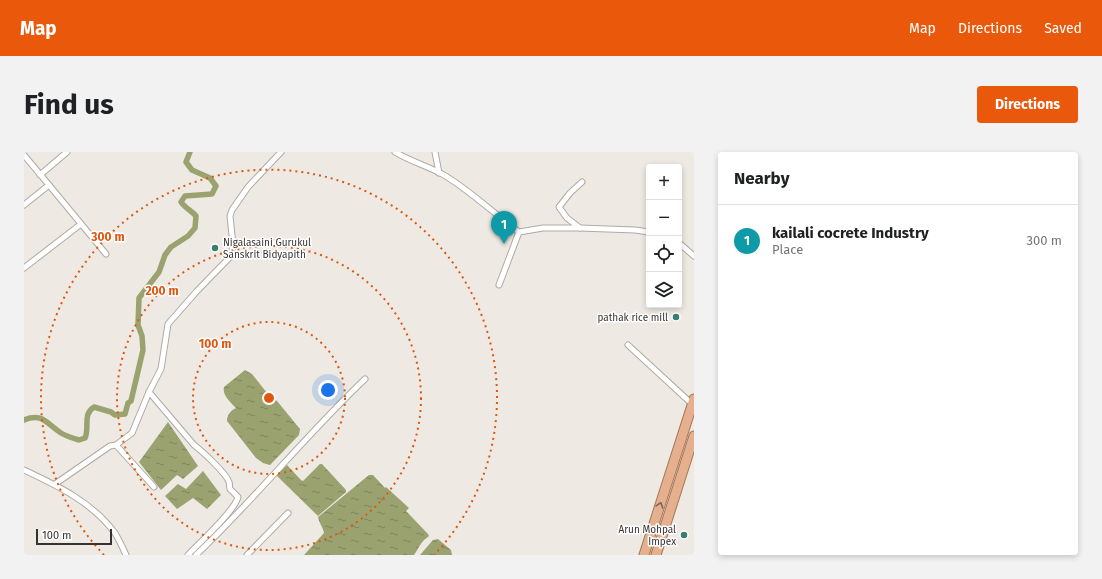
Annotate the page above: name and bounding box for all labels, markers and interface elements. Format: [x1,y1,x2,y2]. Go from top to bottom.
text: Map [20,17,57,40]
text: Map [909,20,936,37]
text: Directions [958,20,1022,37]
text: Saved [1044,20,1082,37]
button: Directions [977,86,1078,123]
text: Find us [24,88,114,121]
map controls [646,164,682,308]
button: + [646,164,682,200]
text: Nearby [734,168,789,189]
button: − [646,200,682,236]
pin: 1 [491,211,517,244]
text: kailali cocrete Industry [772,224,929,242]
text: 300 m [90,230,125,244]
text: 1 [744,233,750,248]
text: 300 m [1026,233,1062,248]
button: locate [646,236,682,272]
place label: Nigalasaini Gurukul Sanskrit Bidyapith [223,237,311,261]
text: Place [772,242,803,257]
marker: Nigalasaini Gurukul Sanskrit Bidyapith [210,243,220,253]
button: layers [646,272,682,308]
text: 200 m [145,284,179,298]
place label: pathak rice mill [597,312,668,324]
marker: pathak rice mill [671,312,681,322]
text: 100 m [199,337,231,351]
your location [318,380,338,400]
centre of rings [262,391,276,405]
one-way arrow [655,501,664,508]
place label: Arun Mohpal Impex [618,524,676,548]
scale bar [36,527,112,546]
text: 100 m [42,529,71,542]
marker: Arun Mohpal Impex [679,530,689,540]

